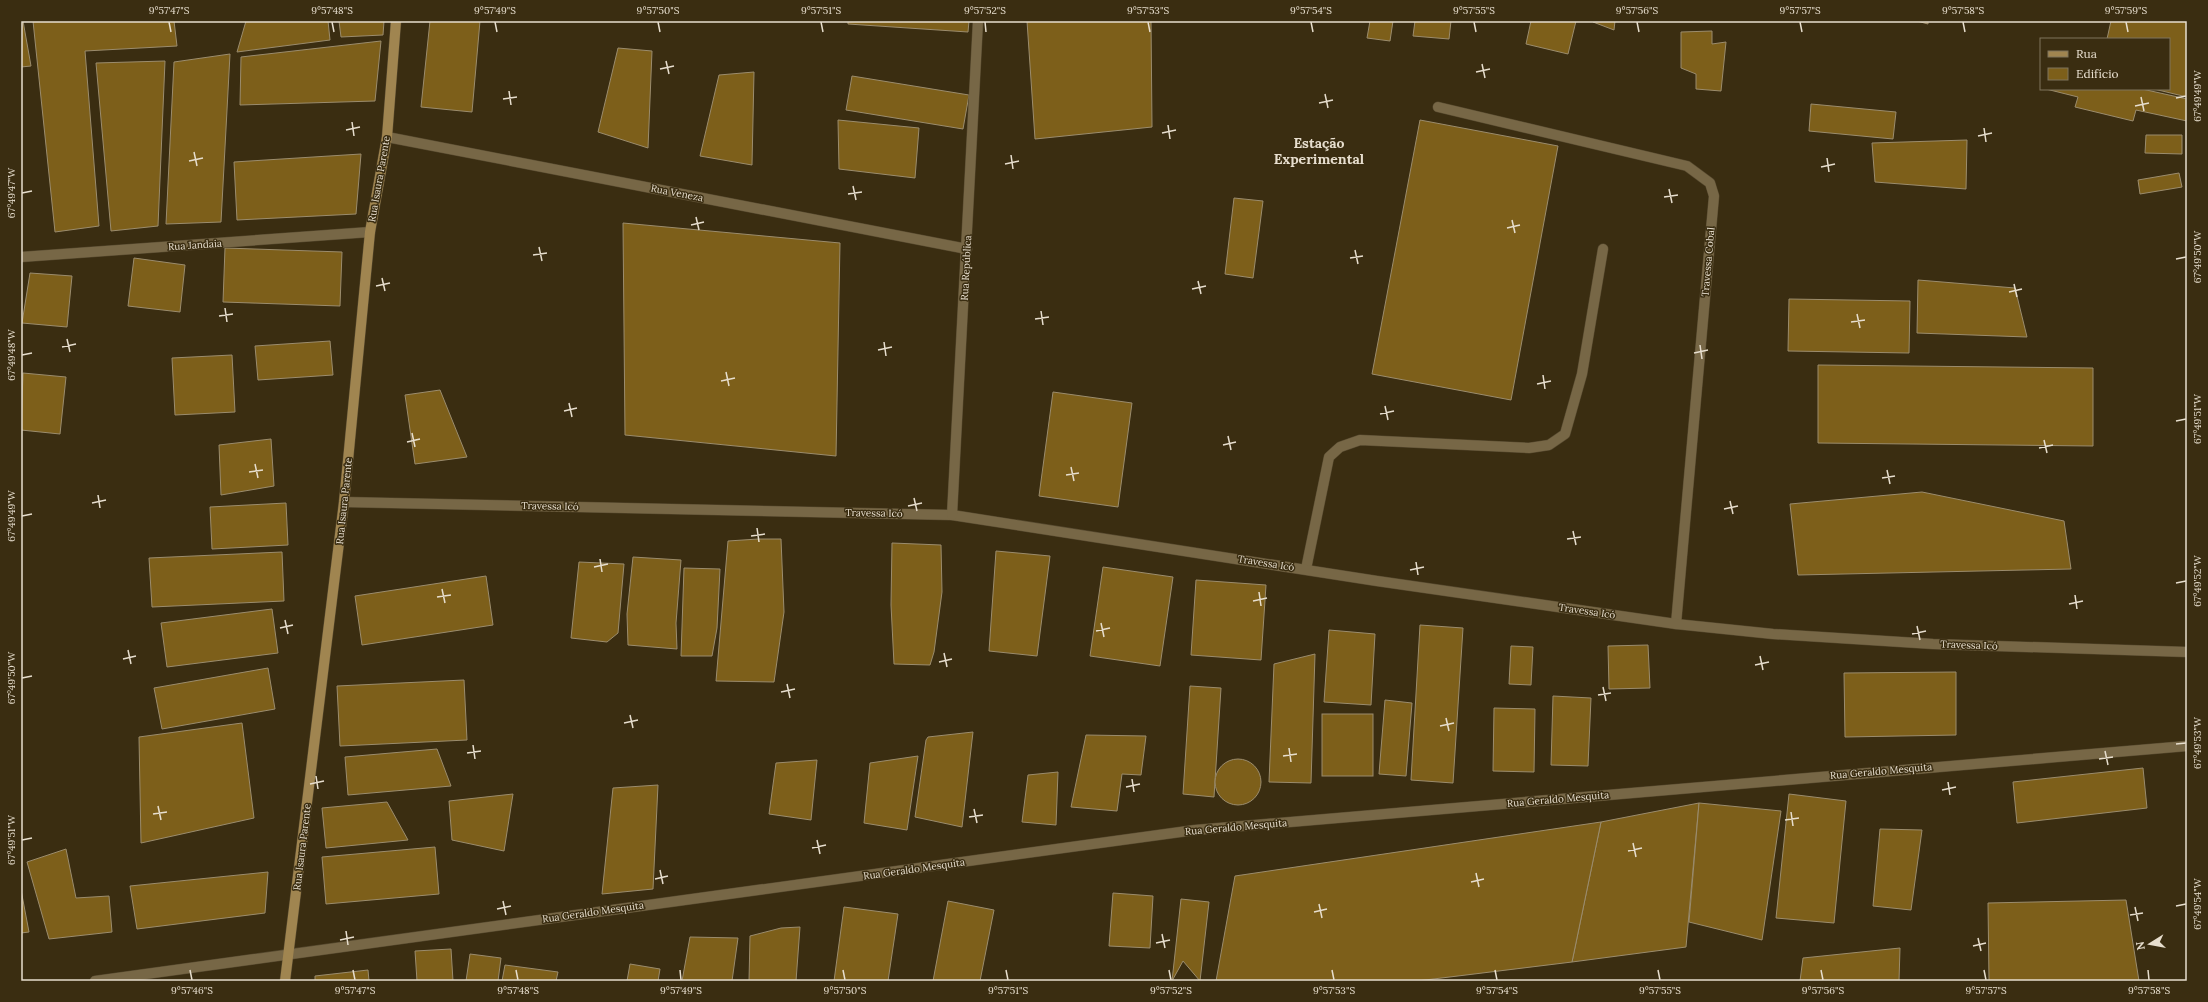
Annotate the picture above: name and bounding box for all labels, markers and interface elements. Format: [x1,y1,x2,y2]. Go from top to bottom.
text: 9°57'47"S [149,4,190,17]
text: 9°57'48"S [311,4,353,17]
text: 9°57'49"S [474,4,516,17]
text: 9°57'50"S [637,4,680,17]
text: 9°57'51"S [801,4,841,17]
text: 9°57'52"S [964,4,1006,17]
text: 9°57'53"S [1127,4,1169,17]
text: 9°57'54"S [1290,4,1332,17]
text: 9°57'55"S [1453,4,1495,17]
text: 9°57'56"S [1616,4,1658,17]
text: 9°57'57"S [1779,4,1821,17]
text: 9°57'58"S [1942,4,1984,17]
text: 9°57'59"S [2105,4,2147,17]
legend [2040,38,2170,90]
text: Rua [2076,46,2097,61]
text: Edifício [2076,66,2119,81]
text: 67°49'49"W [2191,69,2204,122]
street label: Rua Isaura Parente [365,134,393,223]
district label: Estação Experimental [1274,134,1365,168]
text: 67°49'47"W [5,167,18,218]
street label: Rua Veneza [650,182,704,204]
street label: Travessa Cobal [1698,227,1718,297]
text: 67°49'50"W [2191,230,2204,283]
street label: Rua República [958,235,974,301]
street label: Rua Jandaia [168,237,222,253]
text: 67°49'48"W [5,328,18,381]
text: 67°49'51"W [2191,393,2204,444]
street label: Rua Isaura Parente [333,456,355,545]
text: 67°49'49"W [5,489,18,542]
street label: Travessa Icó [521,499,579,513]
street label: Travessa Icó [845,506,903,520]
street label: Travessa Icó [1237,552,1295,574]
text: 67°49'52"W [2191,554,2204,607]
street label: Travessa Icó [1558,601,1616,621]
street label: Travessa Icó [1940,638,1998,653]
text: 67°49'50"W [5,651,18,704]
text: 67°49'53"W [2191,716,2204,769]
street label: Rua Geraldo Mesquita [1829,760,1933,782]
street label: Rua Geraldo Mesquita [1506,788,1610,810]
street label: Rua Isaura Parente [290,802,314,891]
text: 67°49'51"W [5,814,18,865]
street label: Rua Geraldo Mesquita [1184,816,1288,838]
street label: Rua Geraldo Mesquita [862,855,966,883]
text: 67°49'54"W [2191,877,2204,930]
street label: Rua Geraldo Mesquita [541,898,645,926]
north arrow [2130,924,2170,964]
text: N [2132,940,2148,951]
text: 9°57'46"S [171,984,213,997]
text: 9°57'47"S [335,984,376,997]
text: 9°57'48"S [497,984,539,997]
text: 9°57'49"S [660,984,702,997]
text: 9°57'50"S [824,984,867,997]
text: 9°57'51"S [988,984,1028,997]
text: 9°57'52"S [1150,984,1192,997]
text: 9°57'53"S [1313,984,1355,997]
text: 9°57'54"S [1476,984,1518,997]
text: 9°57'55"S [1639,984,1681,997]
text: 9°57'56"S [1802,984,1844,997]
text: 9°57'57"S [1965,984,2007,997]
text: 9°57'58"S [2128,984,2170,997]

